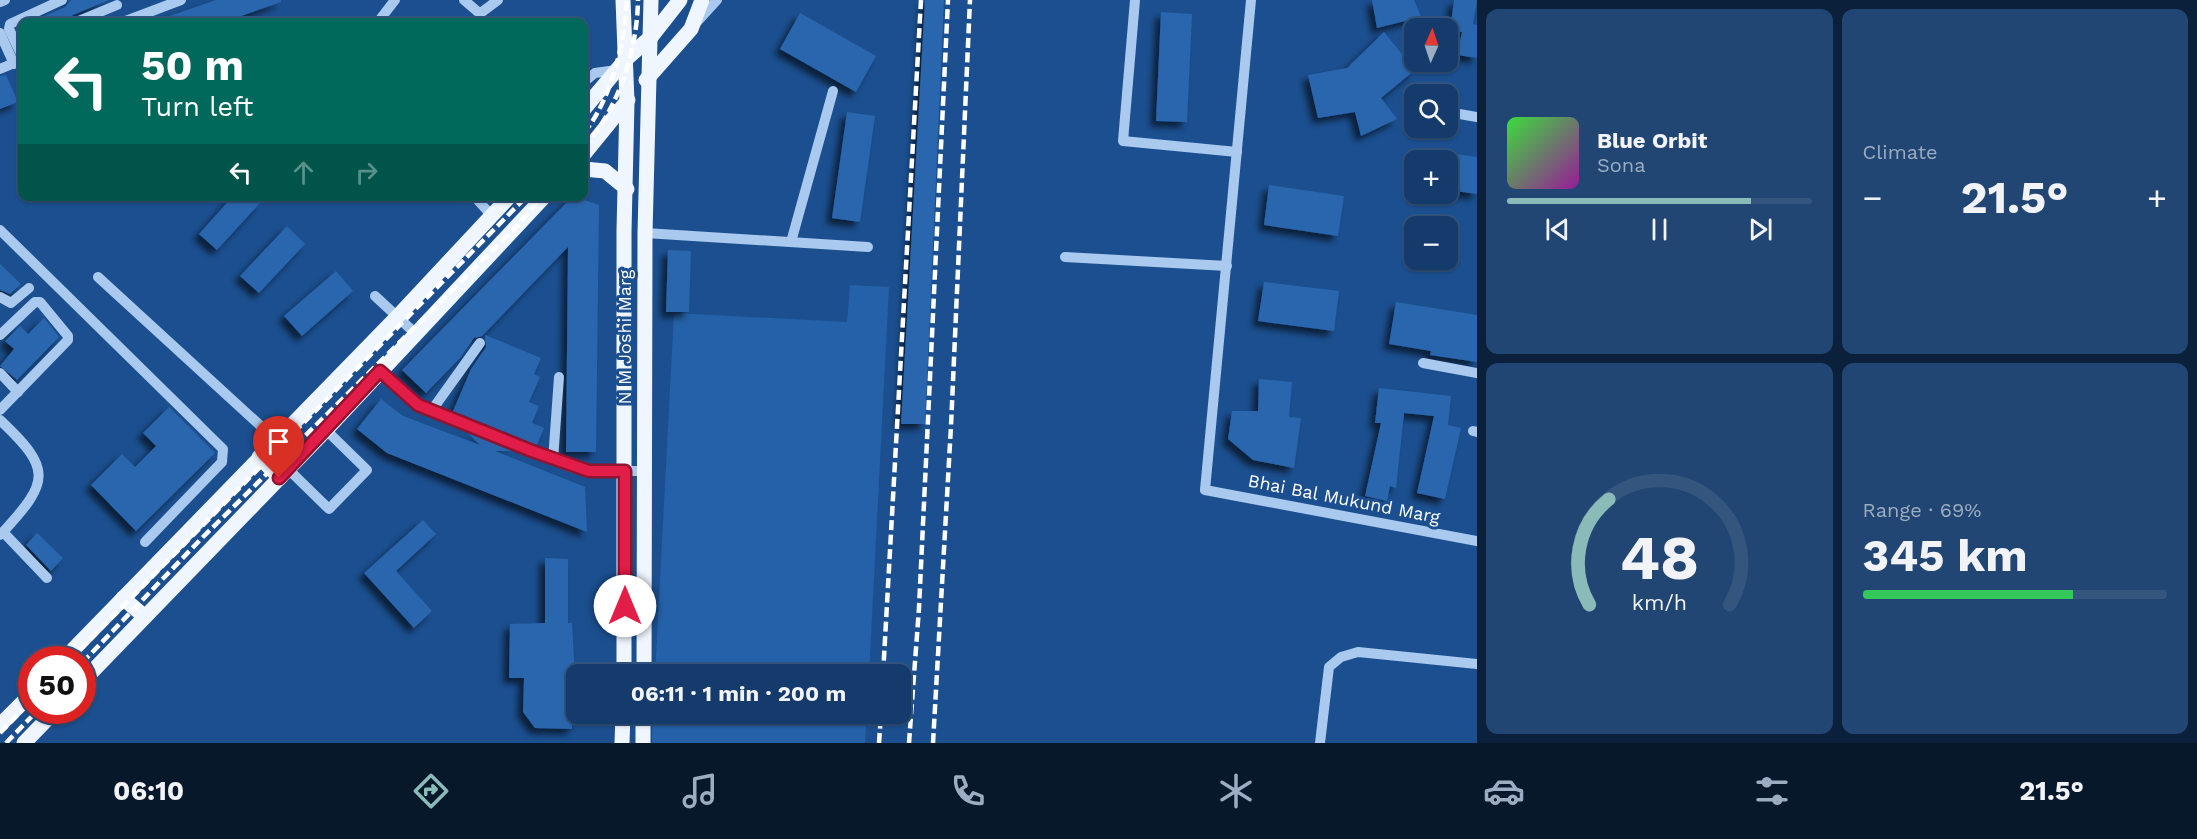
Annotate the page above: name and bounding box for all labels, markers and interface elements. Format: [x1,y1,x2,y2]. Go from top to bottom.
north arrow [1404,18,1458,72]
map controls [1404,18,1458,270]
text: 50 m [141,41,244,90]
icon: left [42,42,120,120]
button: search [1404,84,1458,138]
text: Turn left [141,91,253,123]
text: Blue Orbit [1597,128,1707,153]
text: Climate [1863,140,1938,164]
button: + [1404,150,1458,204]
text: Sona [1597,153,1646,177]
icon: left [224,156,257,189]
icon: ahead [287,156,320,189]
icon: right [350,156,383,189]
text: 21.5° [1961,171,2069,224]
text: − [1863,178,1882,217]
text: + [2147,178,2167,217]
icon: previous [1541,213,1574,246]
icon: pause [1643,213,1676,246]
icon: next [1744,213,1777,246]
button: − [1404,216,1458,270]
street label: N M Joshi Marg [614,269,635,404]
pin [253,416,304,478]
icon: arrive [262,425,295,458]
street label: Bhai Bal Mukund Marg [1246,470,1442,528]
text: Range · 69% [1863,498,1981,522]
text: 48 [1620,521,1699,594]
text: 345 km [1863,529,2028,582]
position arrow [593,574,657,638]
text: km/h [1632,591,1687,616]
speed limit sign: 50 [18,646,96,724]
text: 06:11 · 1 min · 200 m [631,681,846,706]
icon: directions [410,770,452,812]
icon: music [679,770,721,812]
icon: phone [947,770,989,812]
icon: climate [1215,770,1257,812]
icon: car [1483,770,1525,812]
icon: filters [1751,770,1793,812]
text: 06:10 [113,775,184,807]
text: 21.5° [2019,775,2084,807]

